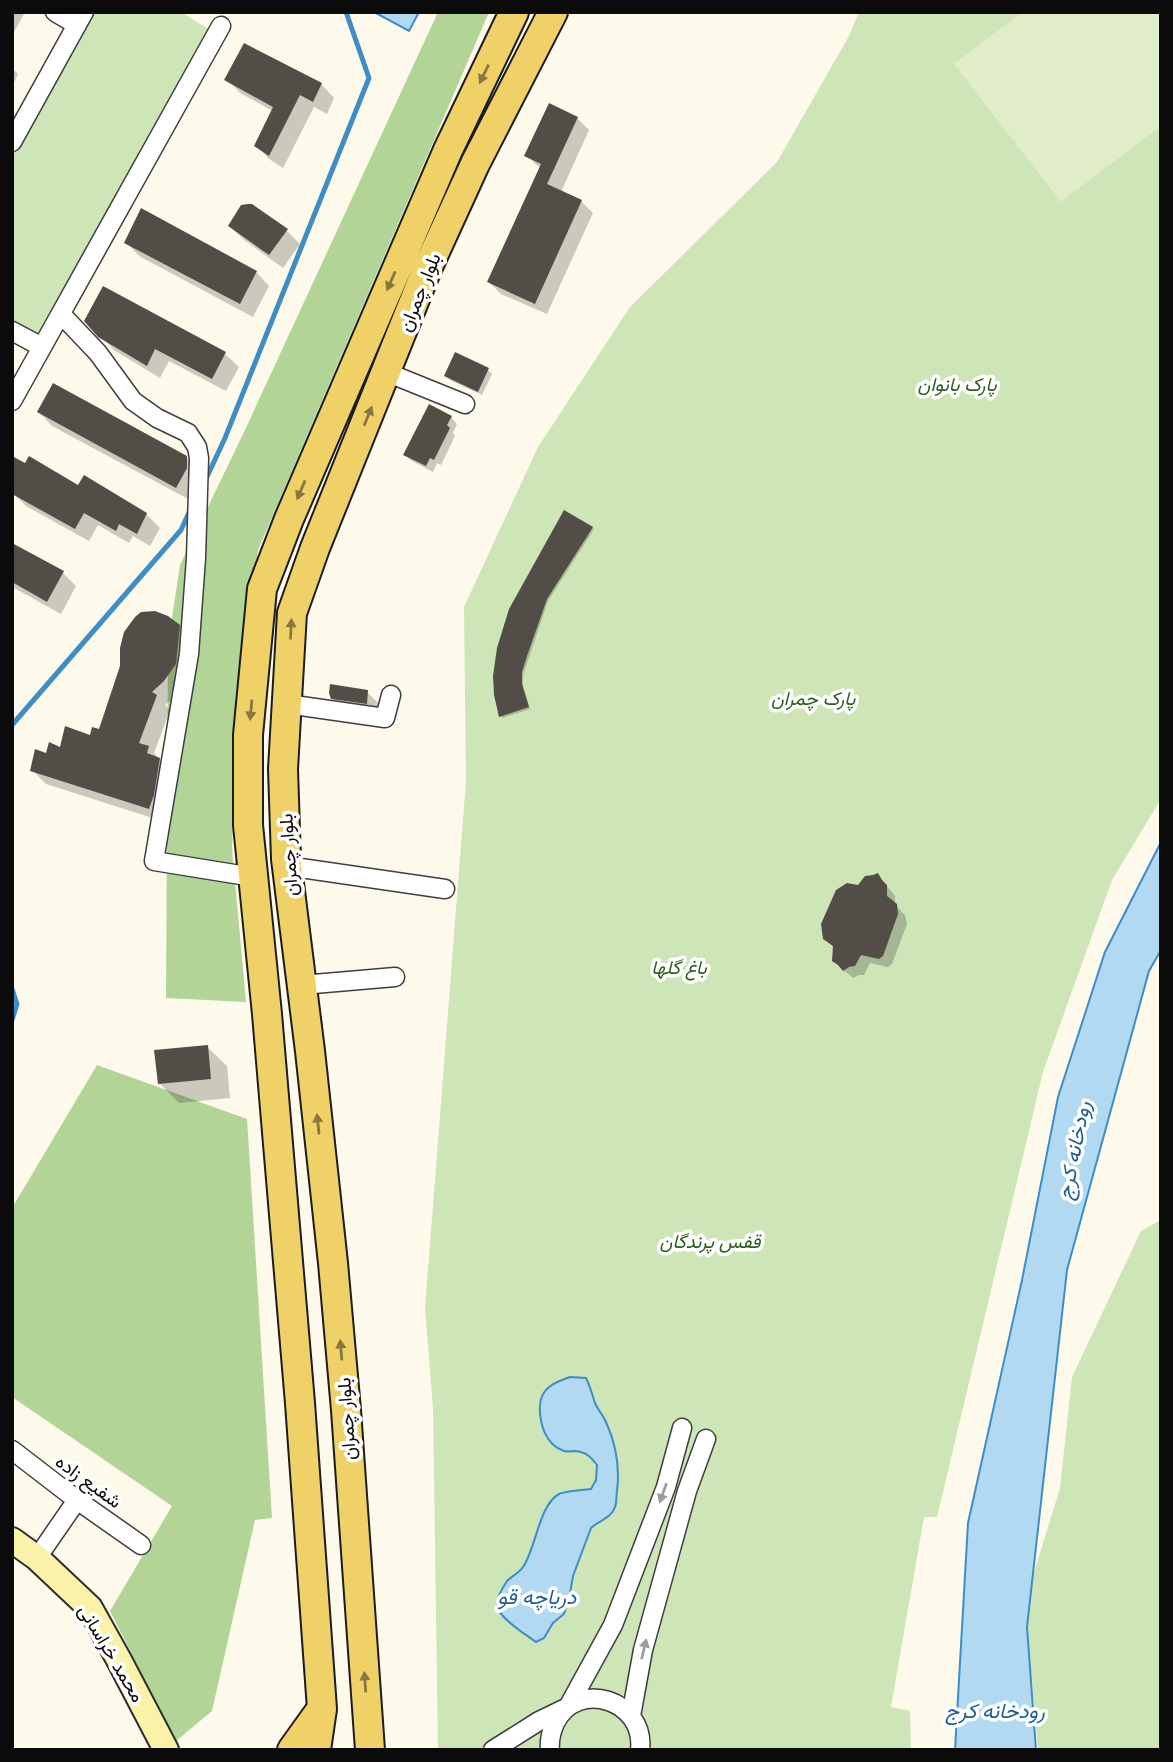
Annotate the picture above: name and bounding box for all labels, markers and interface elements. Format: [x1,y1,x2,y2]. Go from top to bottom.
one-way arrow [479,64,490,84]
street label: بلوار چمران [391,249,448,336]
one-way arrow [385,271,396,292]
park label: پارک بانوان [918,371,998,398]
one-way arrow [363,405,374,426]
one-way arrow [295,480,307,500]
one-way arrow [285,618,296,640]
park label: پارک چمران [771,685,856,712]
one-way arrow [245,699,256,721]
street label: بلوار چمران [272,813,305,897]
park label: باغ گلها [651,954,708,981]
water label: رودخانه کرج [1050,1098,1098,1202]
one-way arrow [312,1113,323,1135]
park label: قفس پرندگان [660,1228,763,1255]
one-way arrow [335,1339,346,1361]
street label: بلوار چمران [330,1377,363,1461]
street label: شفیع زاده [50,1448,128,1515]
one-way arrow [657,1483,668,1504]
water label: دریاچه قو [498,1582,577,1611]
street label: محمد خراسانی [73,1599,151,1707]
one-way arrow [638,1638,649,1660]
one-way arrow [359,1670,370,1692]
water label: رودخانه کرج [945,1696,1045,1726]

